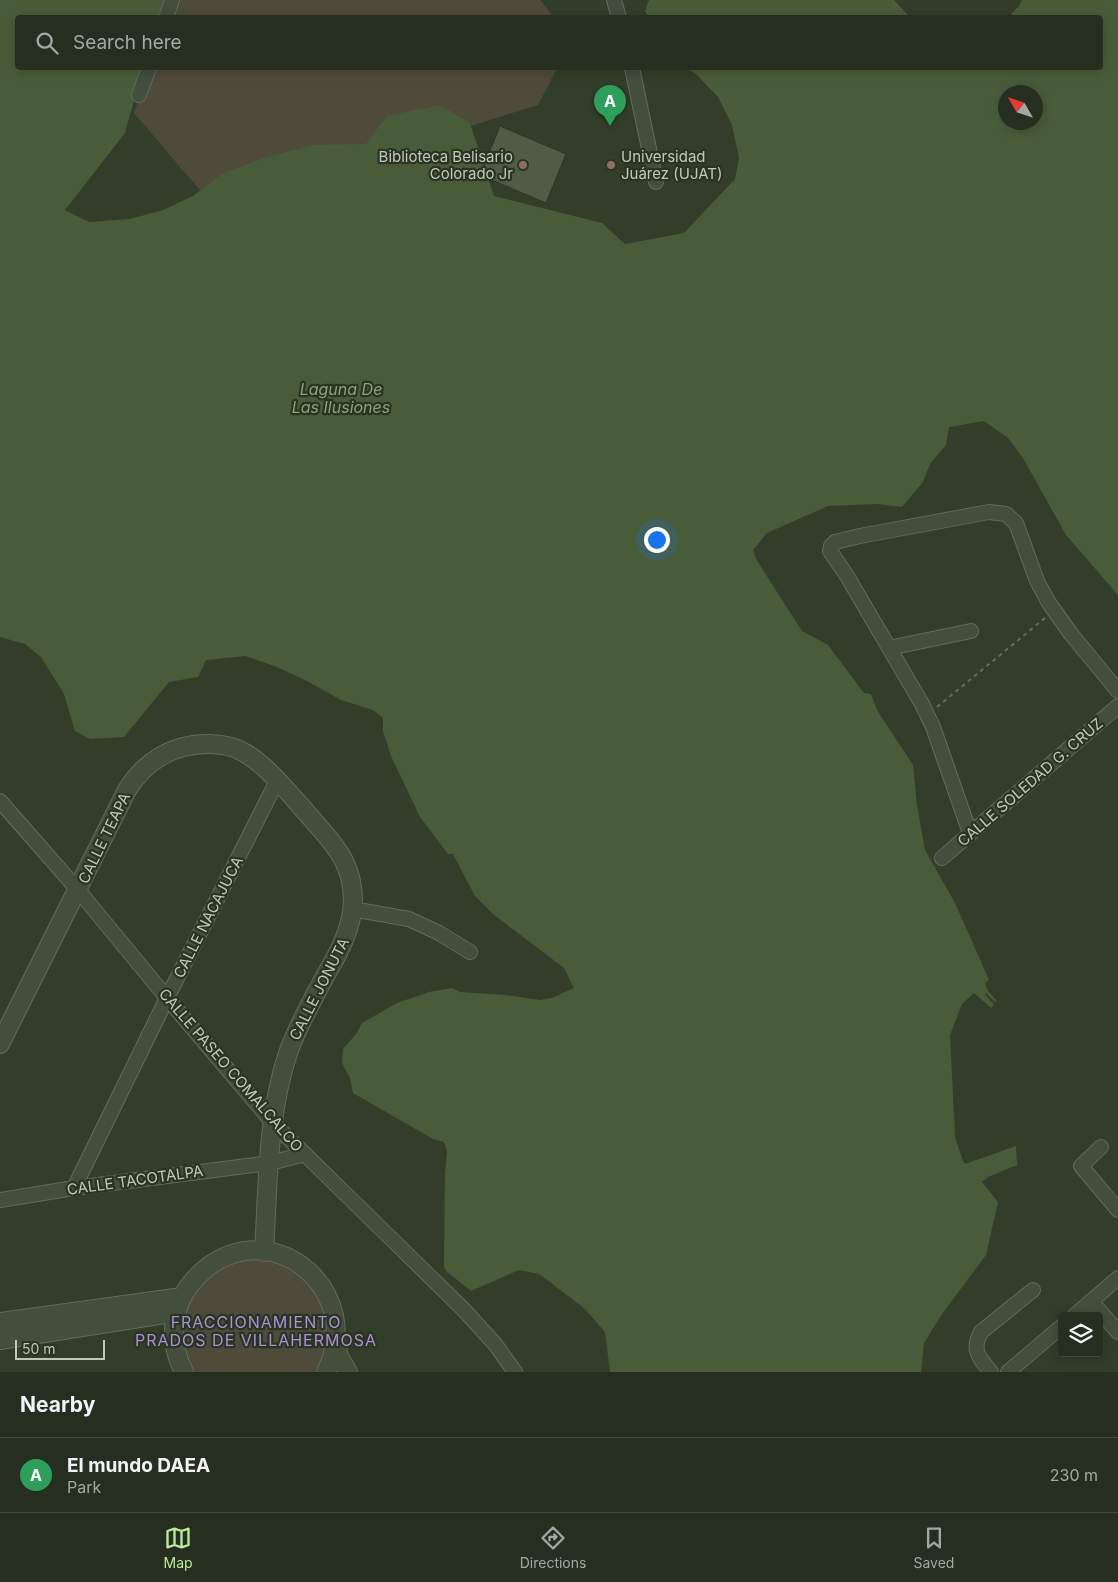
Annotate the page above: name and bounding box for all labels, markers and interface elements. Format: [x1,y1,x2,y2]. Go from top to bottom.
search box [15,15,1103,70]
icon: search [33,29,61,57]
text: Search here [73,31,182,54]
pin: A [594,85,626,126]
north arrow [998,85,1043,130]
place label: Biblioteca Belisario Colorado Jr [379,147,513,183]
place label: Universidad Juárez (UJAT) [621,147,722,183]
marker: Biblioteca Belisario Colorado Jr [517,159,529,171]
marker: Universidad Juárez (UJAT) [605,159,617,171]
water label: Laguna De Las Ilusiones [292,379,390,417]
your location [644,527,670,553]
street label: CALLE SOLEDAD G. CRUZ [953,714,1107,850]
street label: CALLE TEAPA [74,789,134,887]
street label: CALLE NACAJUCA [169,853,247,981]
street label: CALLE JONUTA [285,935,353,1043]
street label: CALLE PASEO COMALCALCO [155,984,307,1156]
street label: CALLE TACOTALPA [66,1161,204,1199]
district label: FRACCIONAMIENTO PRADOS DE VILLAHERMOSA [135,1312,377,1350]
map controls [1058,1312,1103,1357]
button: layers [1058,1312,1103,1357]
scale bar [15,1337,105,1360]
text: 50 m [22,1340,56,1357]
text: Nearby [20,1392,95,1417]
text: El mundo DAEA [67,1454,210,1477]
text: A [30,1465,42,1485]
text: 230 m [1050,1465,1098,1485]
text: Park [67,1477,101,1497]
tab: Map [164,1524,193,1571]
tab: Directions [520,1524,586,1571]
tab: Saved [913,1524,954,1571]

